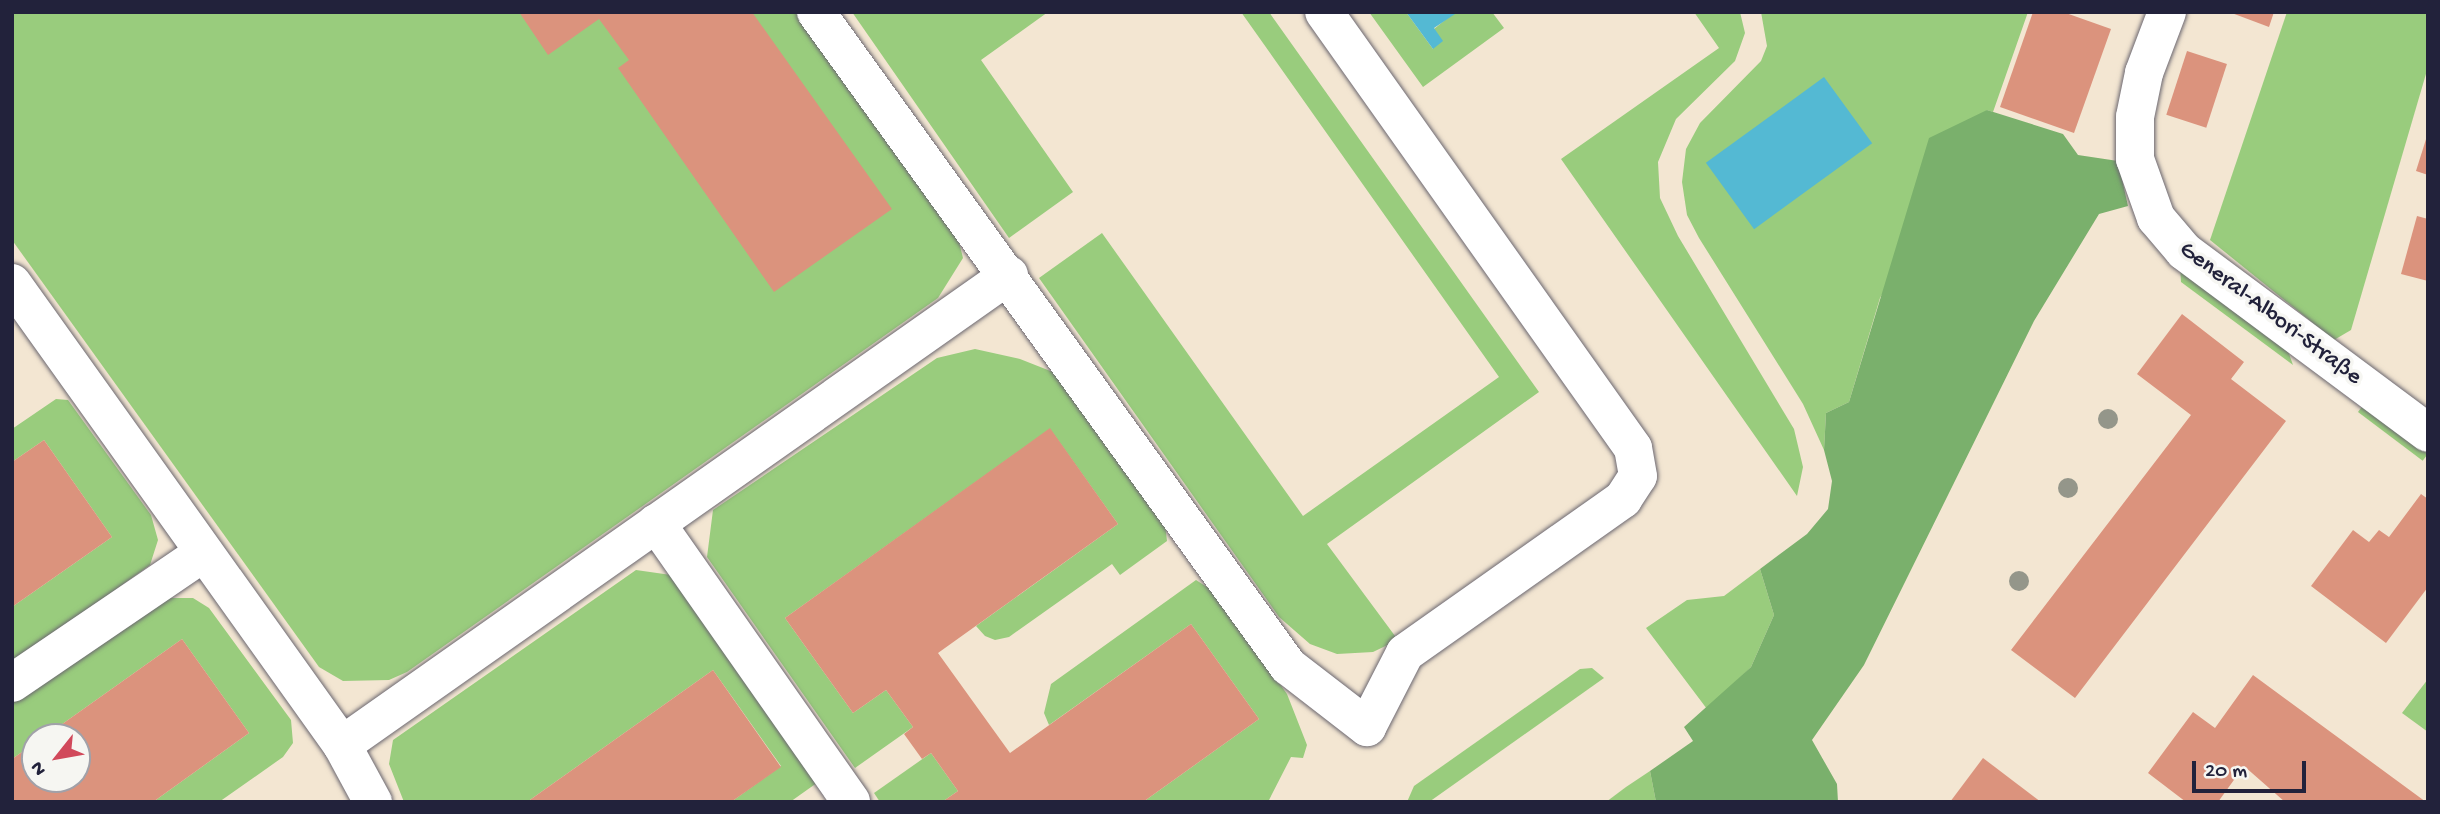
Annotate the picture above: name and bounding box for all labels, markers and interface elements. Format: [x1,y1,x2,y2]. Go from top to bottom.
street label: General-Albori-Straße [2173,236,2367,392]
north arrow [21,723,91,793]
scale bar [2195,748,2309,792]
text: N [26,757,52,779]
text: 20 m [2205,760,2247,785]

